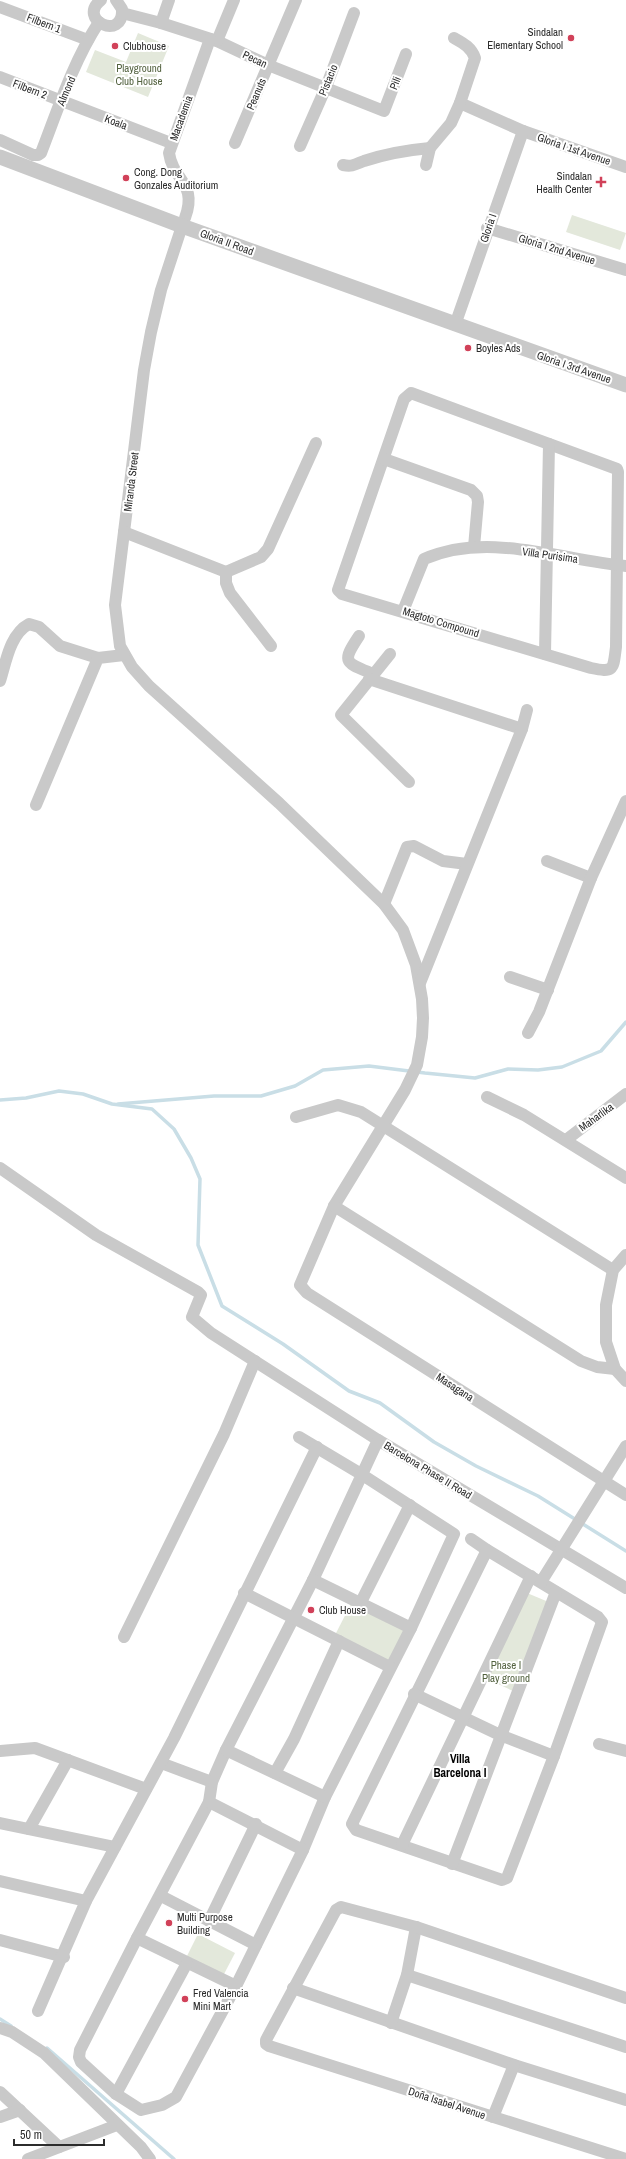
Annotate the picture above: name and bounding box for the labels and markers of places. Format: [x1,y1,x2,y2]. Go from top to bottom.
place label: Sindalan Elementary School [487,25,563,52]
marker: Sindalan Elementary School [566,33,576,43]
place label: Clubhouse [123,39,166,53]
marker: Clubhouse [110,41,120,51]
place label: Cong. Dong Gonzales Auditorium [134,165,218,192]
place label: Sindalan Health Center [536,169,592,196]
marker: Cong. Dong Gonzales Auditorium [121,173,131,183]
marker: Sindalan Health Center [595,176,607,188]
place label: Boyles Ads [476,341,521,355]
marker: Boyles Ads [463,343,473,353]
place label: Club House [319,1603,366,1617]
marker: Club House [306,1605,316,1615]
place label: Multi Purpose Building [177,1910,233,1937]
marker: Multi Purpose Building [164,1918,174,1928]
place label: Fred Valencia Mini Mart [193,1986,249,2013]
marker: Fred Valencia Mini Mart [180,1994,190,2004]

